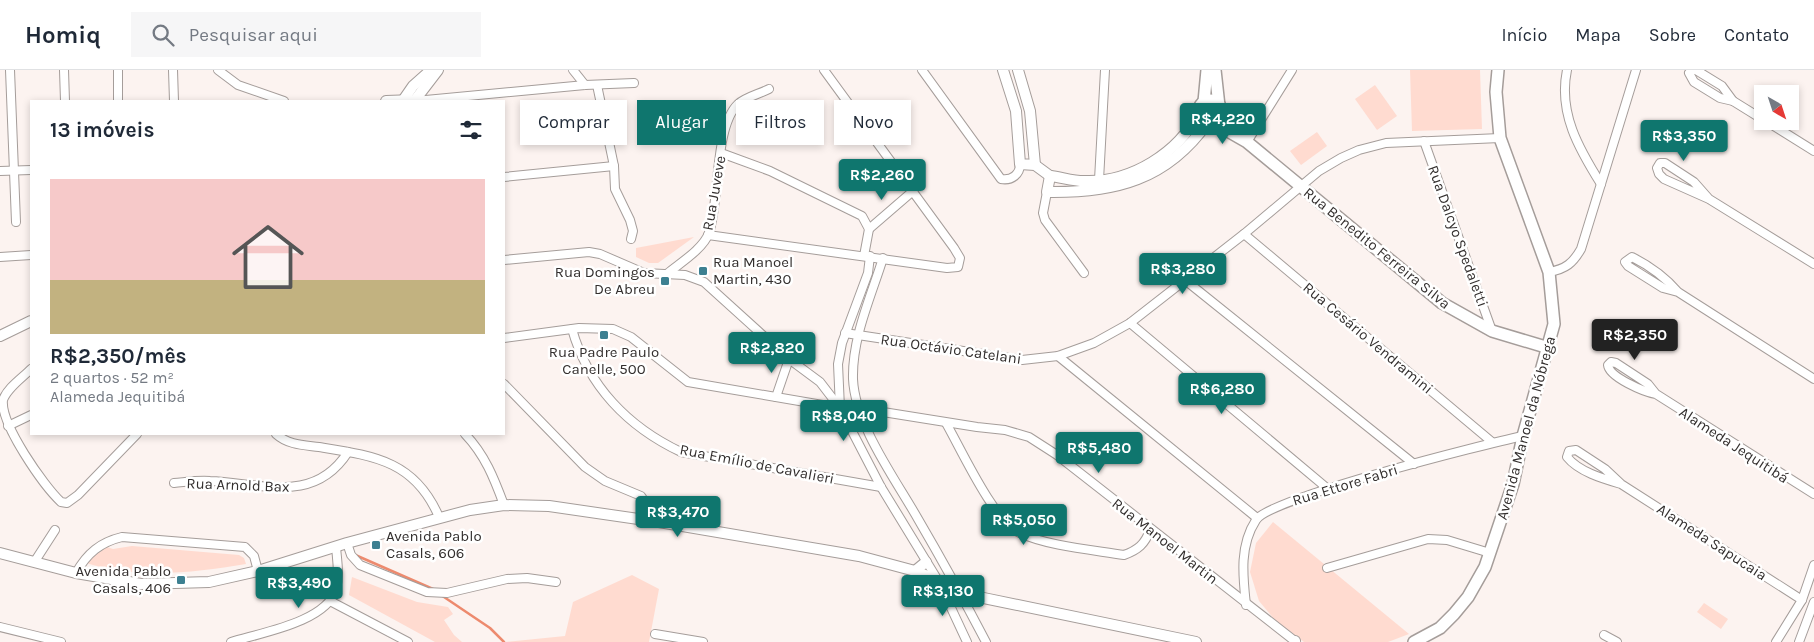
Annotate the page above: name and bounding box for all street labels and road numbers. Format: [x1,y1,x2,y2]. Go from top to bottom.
street label: Rua Juveve [699,154,729,232]
street label: Rua Dalcyo Spedaletti [1424,163,1492,309]
street label: Rua Benedito Ferreira Silva [1300,183,1454,313]
street label: Rua Cesário Vendramini [1299,278,1437,398]
street label: Rua Octávio Catelani [879,330,1023,368]
street label: Avenida Manoel da Nóbrega [1493,334,1559,522]
street label: Alameda Jequitibá [1676,403,1792,487]
street label: Rua Emílio de Cavalieri [678,440,836,488]
street label: Rua Ettore Fabri [1290,460,1400,510]
street label: Rua Arnold Bax [186,474,290,496]
street label: Rua Manoel Martin [1109,494,1221,588]
street label: Alameda Sapucaia [1654,500,1770,584]

